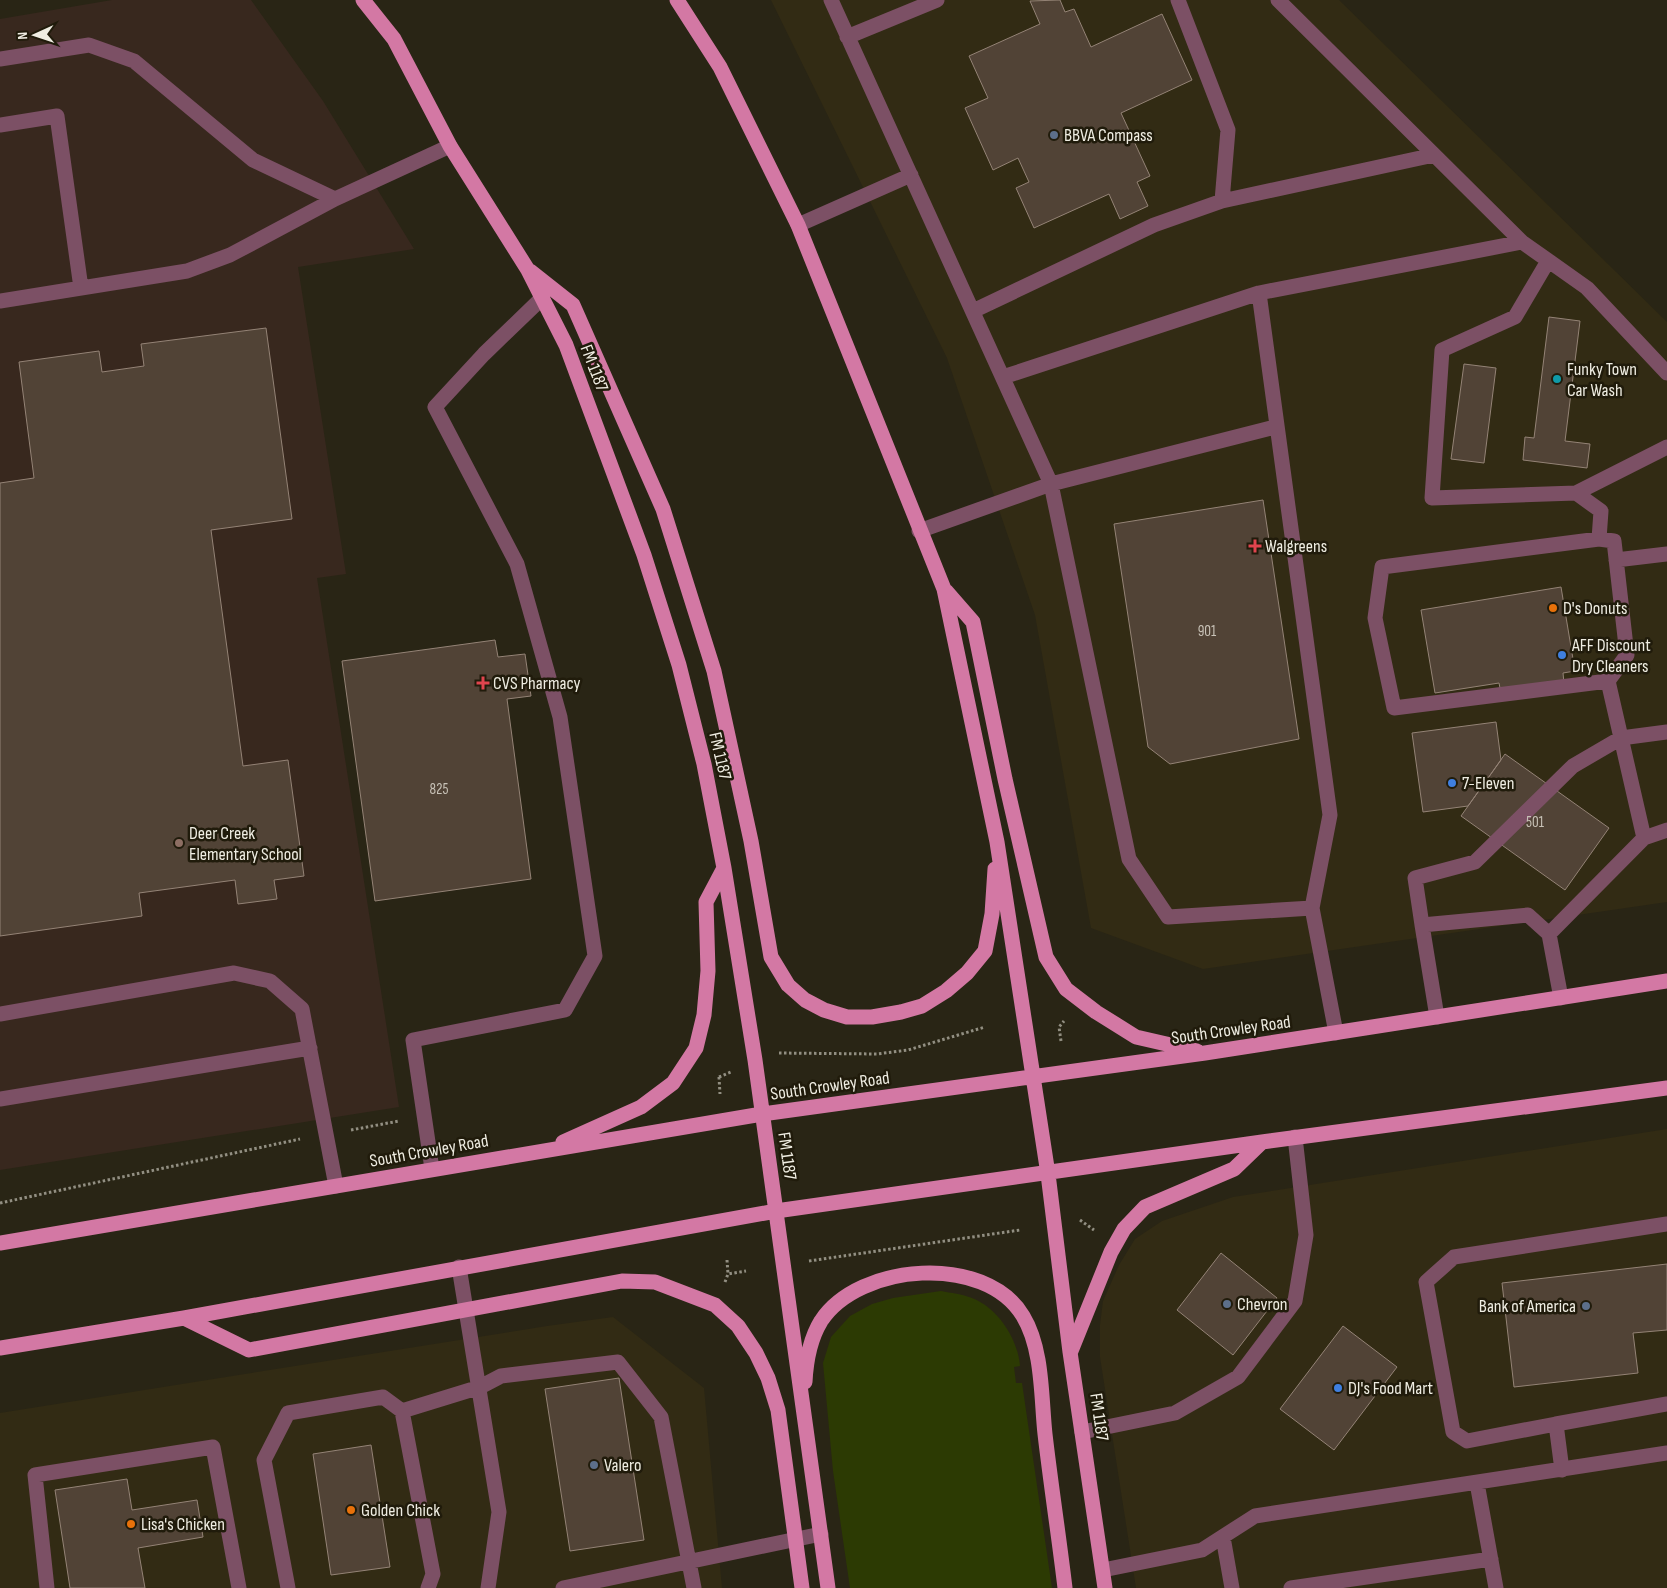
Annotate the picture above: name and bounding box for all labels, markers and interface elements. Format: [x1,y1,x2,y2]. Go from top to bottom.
north arrow [10,10,60,60]
text: N [14,31,31,40]
place label: BBVA Compass [1064,125,1153,146]
marker: BBVA Compass [1048,129,1060,141]
street label: FM 1187 [576,342,613,395]
place label: Funky Town Car Wash [1567,359,1637,401]
marker: Funky Town Car Wash [1551,373,1563,385]
place label: Walgreens [1265,536,1327,557]
marker: Walgreens [1249,540,1261,552]
place label: D's Donuts [1563,598,1627,619]
marker: D's Donuts [1547,602,1559,614]
house number: 901 [1198,622,1217,641]
place label: AFF Discount Dry Cleaners [1571,635,1651,677]
marker: AFF Discount Dry Cleaners [1556,649,1568,661]
place label: CVS Pharmacy [493,673,580,694]
marker: CVS Pharmacy [477,677,489,689]
street label: FM 1187 [704,730,736,783]
place label: 7-Eleven [1462,773,1515,794]
marker: 7-Eleven [1446,777,1458,789]
house number: 825 [430,780,448,799]
house number: 501 [1526,813,1545,832]
place label: Deer Creek Elementary School [189,823,302,865]
marker: Deer Creek Elementary School [173,837,185,849]
street label: South Crowley Road [1170,1011,1292,1049]
street label: South Crowley Road [769,1067,891,1105]
street label: South Crowley Road [368,1130,490,1172]
street label: FM 1187 [773,1131,801,1182]
place label: Chevron [1237,1294,1288,1315]
place label: Bank of America [1479,1296,1576,1317]
marker: Chevron [1221,1298,1233,1310]
marker: Bank of America [1580,1300,1592,1312]
place label: DJ's Food Mart [1348,1378,1434,1399]
marker: DJ's Food Mart [1332,1382,1344,1394]
street label: FM 1187 [1085,1392,1113,1443]
place label: Valero [604,1455,641,1476]
marker: Valero [588,1459,600,1471]
place label: Golden Chick [361,1500,440,1521]
marker: Golden Chick [345,1504,357,1516]
place label: Lisa's Chicken [141,1514,225,1535]
marker: Lisa's Chicken [125,1518,137,1530]

